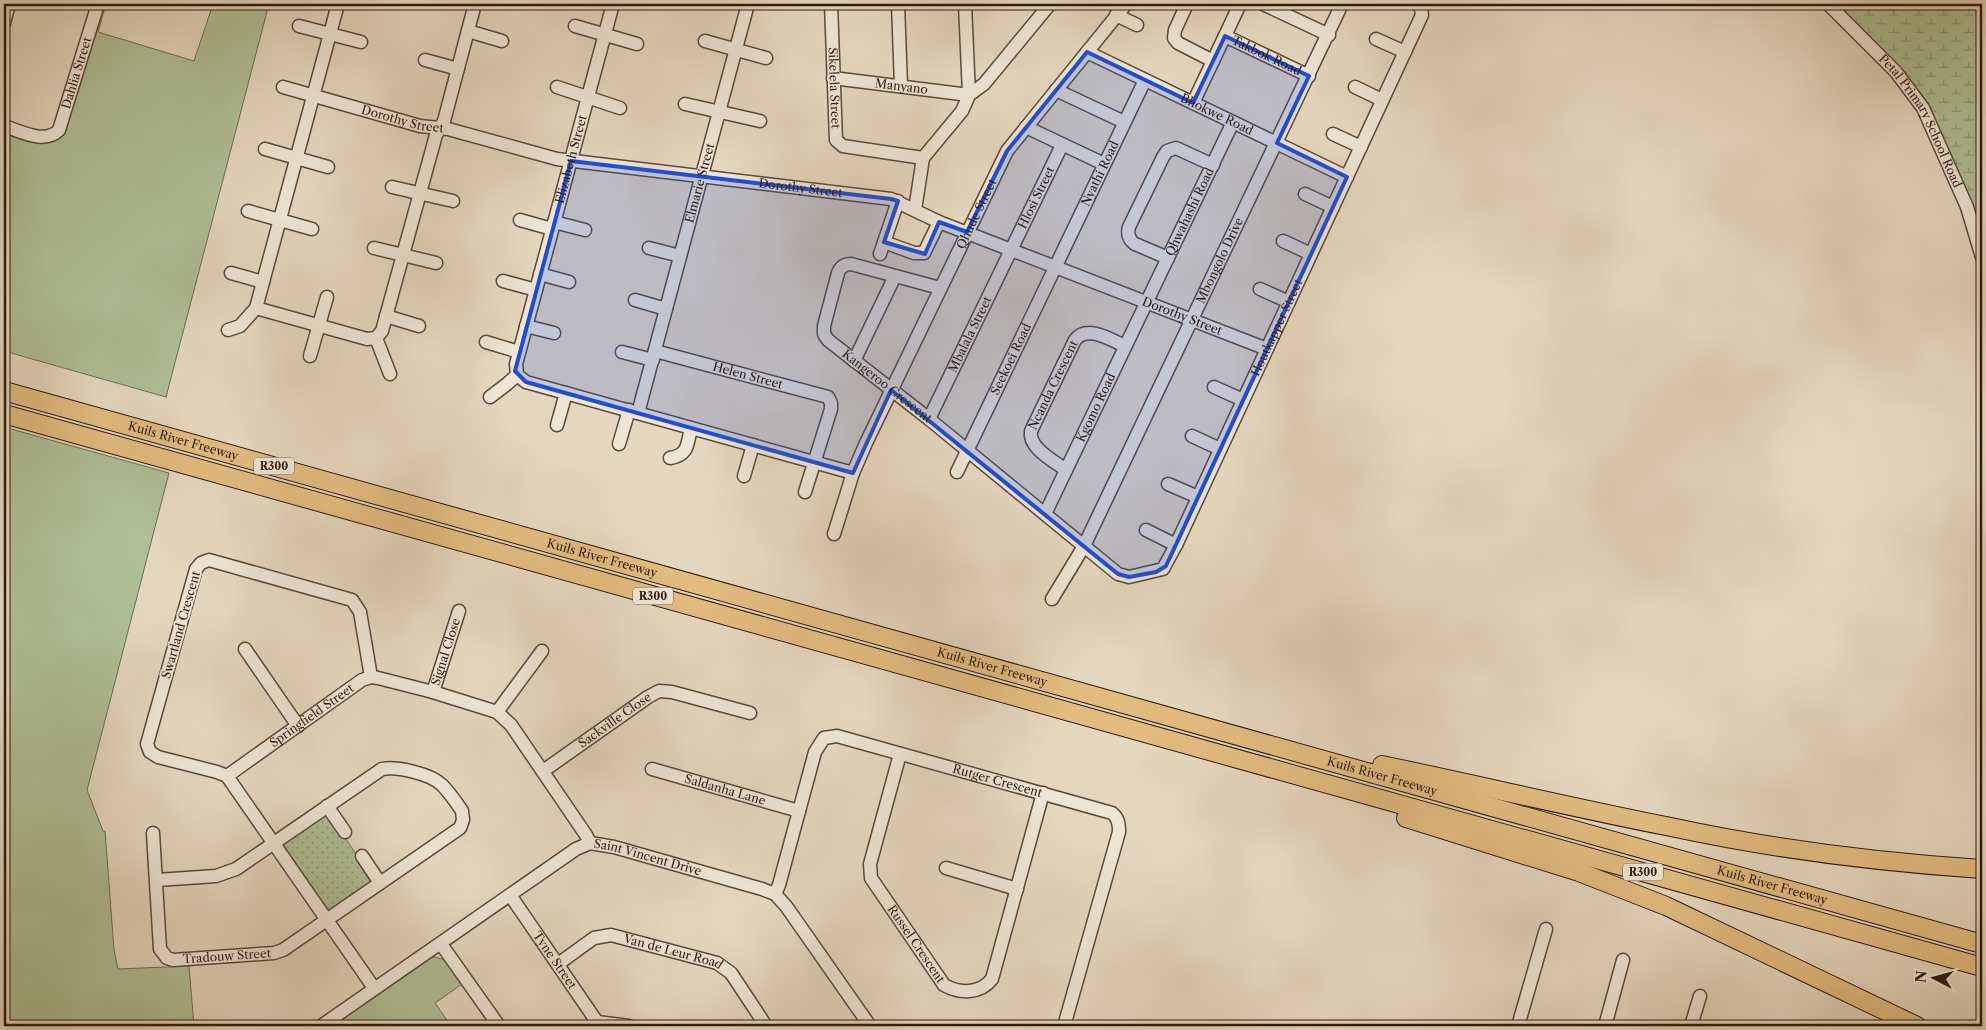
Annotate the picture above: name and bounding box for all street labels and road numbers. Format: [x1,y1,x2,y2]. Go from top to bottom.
street label: Takbok Road [1230,32,1305,79]
street label: Dahlia Street [58,35,95,111]
street label: Sikelela Street [826,47,844,130]
street label: Petal Primary School Road [1876,51,1966,190]
street label: Manyano [874,75,929,97]
street label: Bhokwe Road [1178,90,1257,138]
street label: Dorothy Street [360,102,445,136]
street label: Elizabeth Street [552,112,590,205]
street label: Nyathi Road [1078,138,1122,208]
street label: Elmarie Street [681,141,717,225]
street label: Hlosi Street [1015,163,1058,231]
street label: Qhwahashi Road [1162,164,1217,258]
street label: Dorothy Street [758,175,844,200]
street label: Qhude Street [953,175,1000,251]
street label: Mbongolo Drive [1193,215,1246,306]
street label: Houtkapper Street [1247,276,1306,379]
street label: Mbalala Street [945,293,995,375]
street label: Dorothy Street [1140,293,1225,338]
street label: Seekoei Road [987,320,1034,397]
street label: Ncanda Crescent [1025,337,1081,432]
street label: Kangeroo Crescent [839,346,936,426]
street label: Helen Street [711,359,785,392]
street label: Kgomo Road [1073,370,1119,444]
street label: Kuils River Freeway [126,418,240,463]
road number: R300 [254,458,294,474]
street label: Kuils River Freeway [545,535,659,580]
street label: Swartland Crescent [158,569,203,680]
road number: R300 [633,588,673,604]
street label: Signal Close [428,616,463,687]
street label: Kuils River Freeway [935,644,1049,689]
street label: Springfield Street [267,680,357,750]
street label: Sackville Close [575,689,654,751]
street label: Kuils River Freeway [1325,753,1439,798]
street label: Rutger Crescent [951,761,1045,800]
street label: Saldanha Lane [683,771,768,808]
street label: Saint Vincent Drive [593,836,703,878]
street label: Kuils River Freeway [1715,862,1830,908]
road number: R300 [1623,864,1663,880]
street label: Russel Crescent [885,902,949,986]
street label: Tyne Street [530,928,581,992]
street label: Van de Leur Road [621,930,727,972]
street label: Tradouw Street [182,945,272,966]

